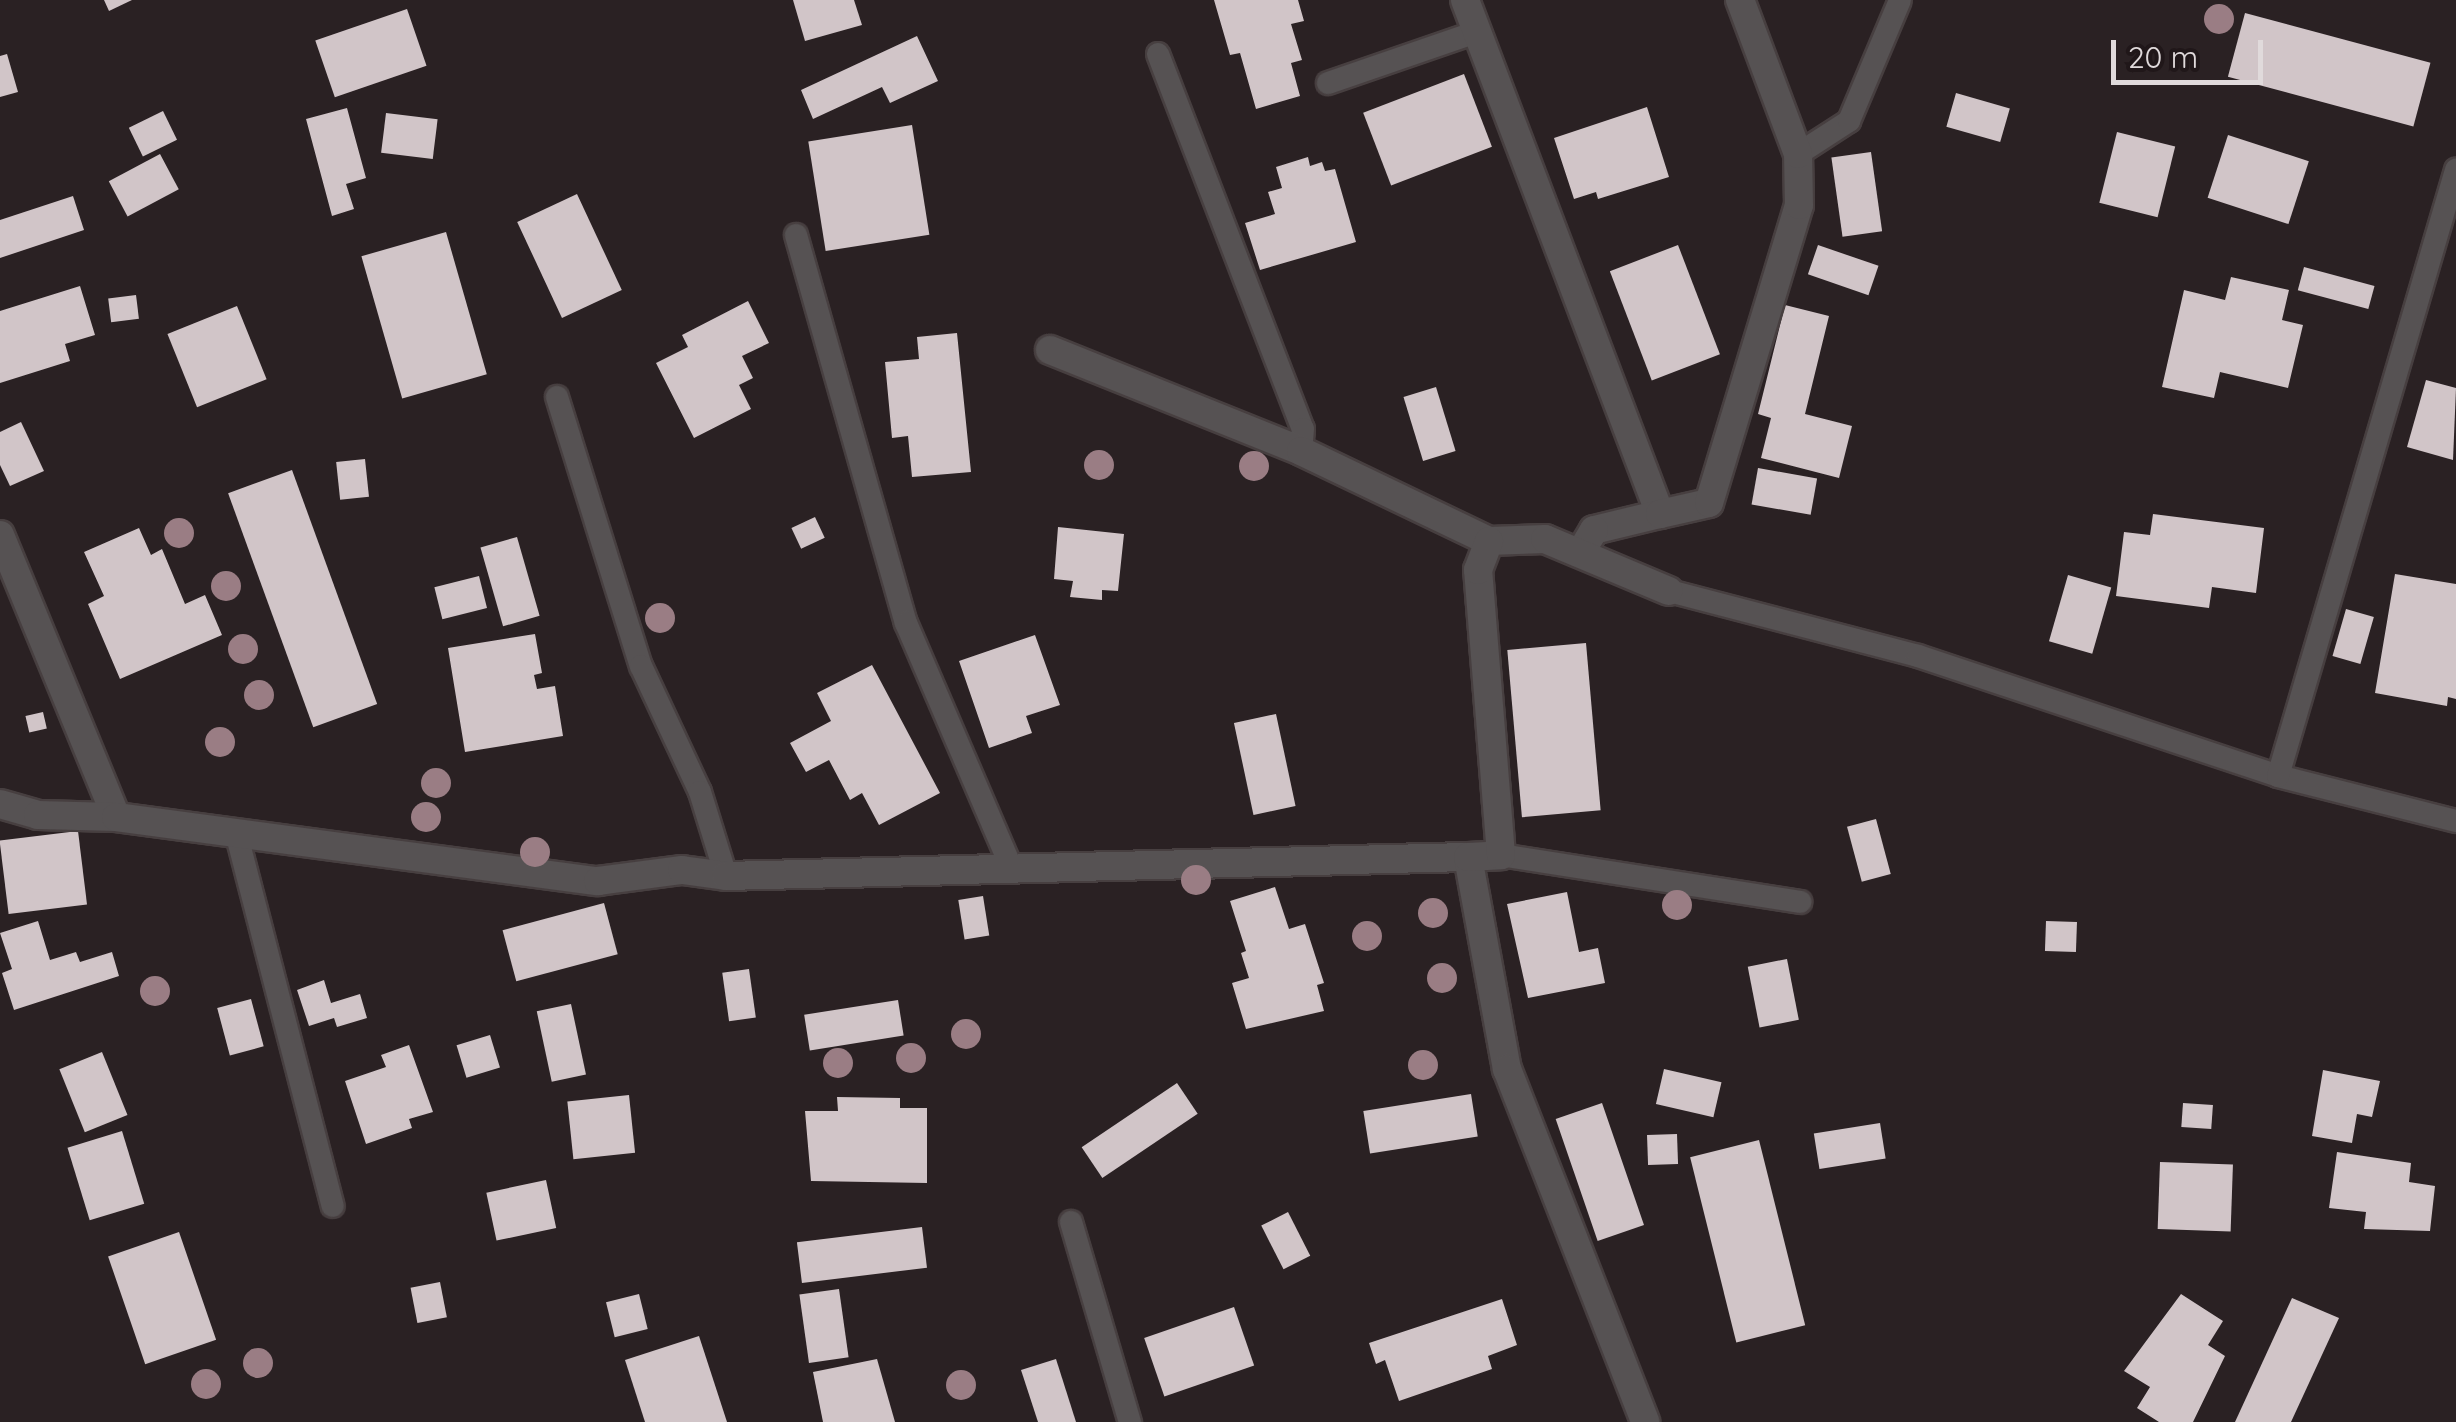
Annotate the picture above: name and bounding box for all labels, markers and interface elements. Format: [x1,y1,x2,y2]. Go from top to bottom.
scale bar [2116,20,2268,82]
text: 20 m [2128,38,2198,76]

